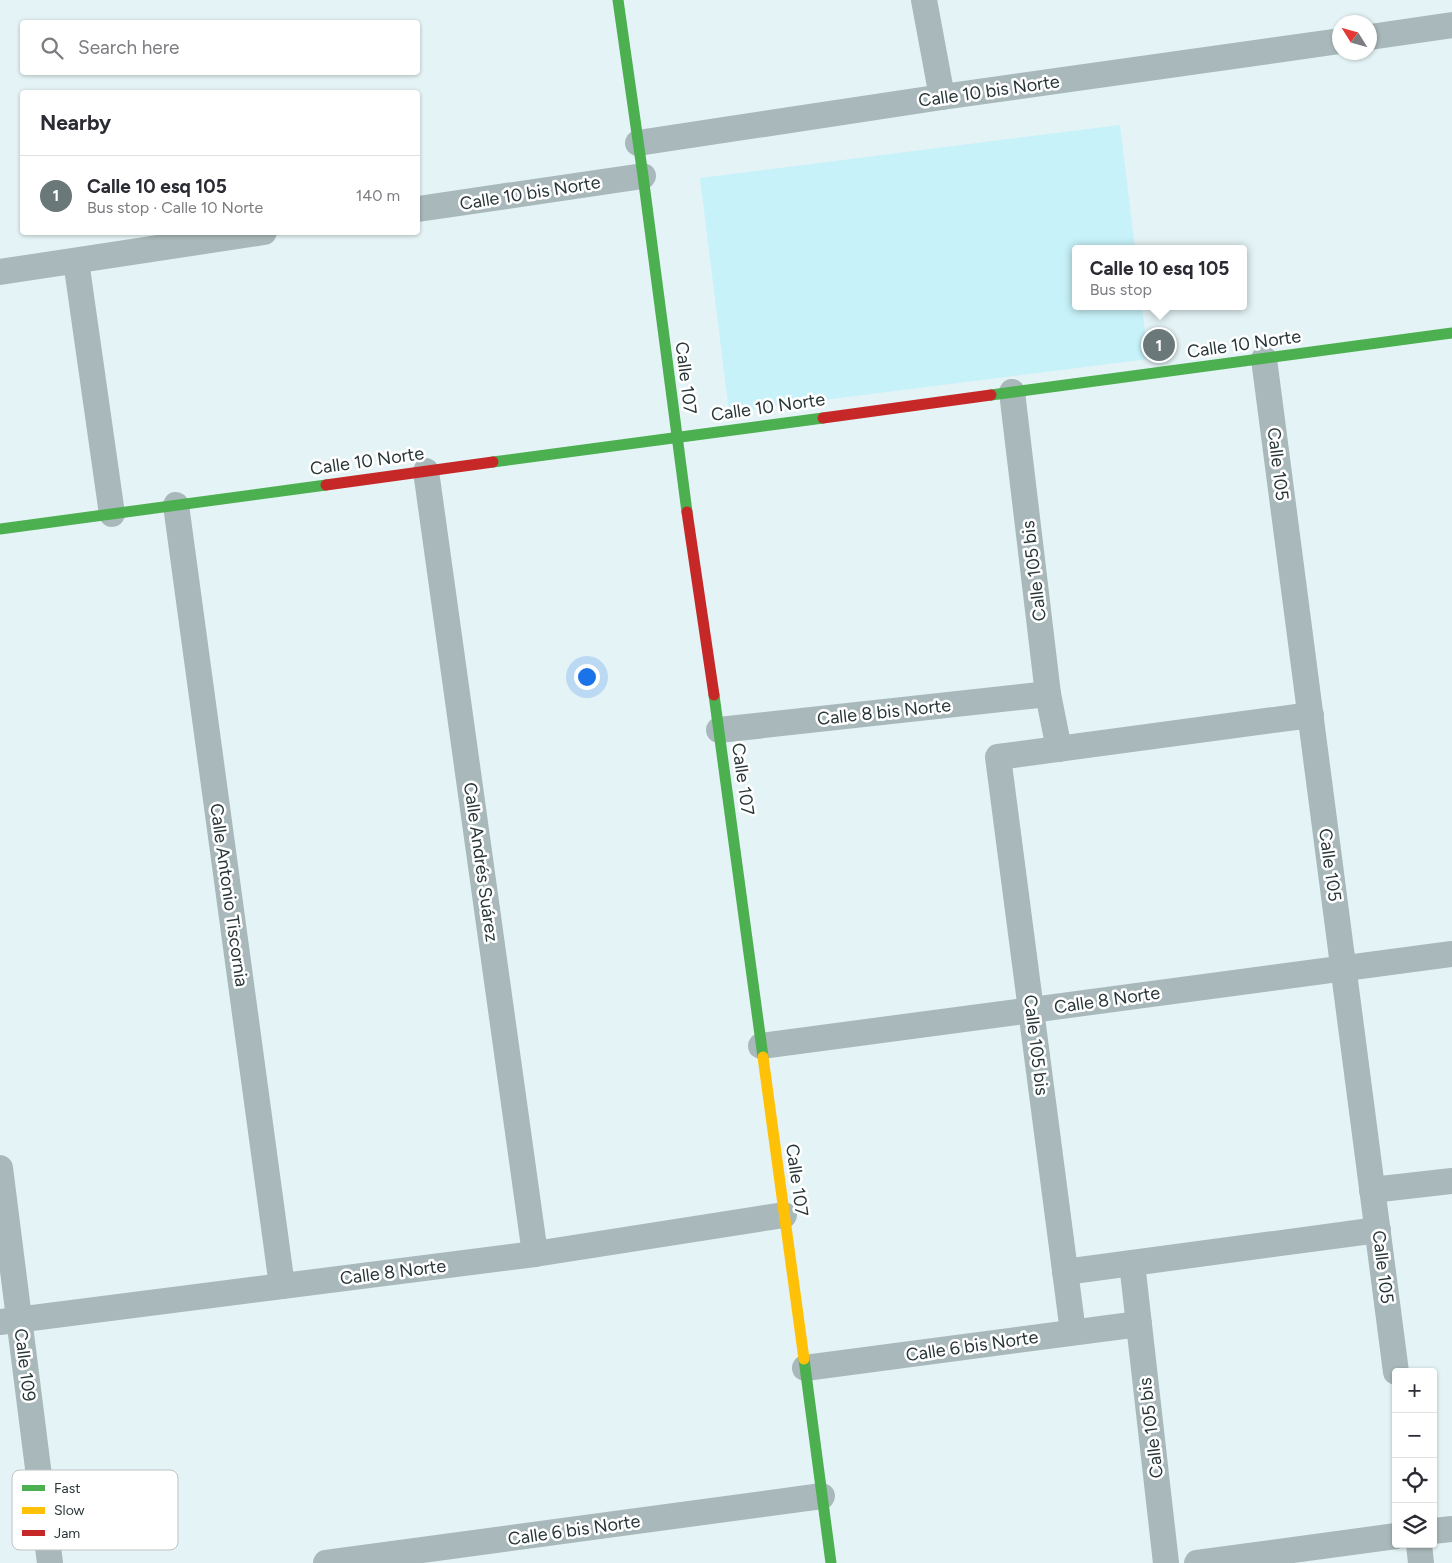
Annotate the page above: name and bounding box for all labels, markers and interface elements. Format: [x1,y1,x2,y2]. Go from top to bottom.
north arrow [1332,15,1377,60]
search box [20,20,420,75]
icon: search [38,34,66,62]
text: Search here [78,36,180,59]
street label: Calle 10 bis Norte [917,70,1061,112]
text: Nearby [40,110,111,135]
street label: Calle 10 bis Norte [458,171,602,215]
text: Calle 10 esq 105 [87,175,227,198]
text: 1 [53,186,59,205]
text: 140 m [356,186,400,205]
text: Bus stop · Calle 10 Norte [87,198,263,217]
popup [1072,245,1247,310]
text: Calle 10 esq 105 [1090,257,1229,280]
text: Bus stop [1090,280,1152,299]
street label: Calle 10 Norte [1186,325,1303,363]
pin: 1 [1143,326,1175,364]
street label: Calle 107 [671,340,701,416]
street label: Calle 10 Norte [710,388,827,426]
street label: Calle 105 [1263,426,1293,502]
street label: Calle 10 Norte [309,442,426,480]
street label: Calle 105 bis [1017,519,1051,623]
your location [574,664,600,690]
street label: Calle 8 bis Norte [816,694,952,730]
street label: Calle 107 [727,741,759,817]
street label: Calle Andrés Suárez [459,781,503,943]
street label: Calle Antonio Tiscornia [205,802,253,988]
street label: Calle 105 [1314,827,1346,903]
street label: Calle 8 Norte [1053,982,1162,1018]
street label: Calle 105 bis [1019,993,1053,1097]
street label: Calle 107 [781,1142,813,1218]
street label: Calle 105 [1368,1229,1398,1305]
street label: Calle 8 Norte [339,1255,448,1289]
street label: Calle 6 bis Norte [904,1326,1040,1366]
street label: Calle 109 [10,1327,40,1403]
map controls [1392,1368,1437,1548]
button: + [1392,1368,1437,1413]
street label: Calle 105 bis [1134,1376,1168,1480]
button: − [1392,1413,1437,1458]
button: locate [1392,1458,1437,1503]
legend [12,1470,178,1550]
text: Fast [54,1480,80,1497]
text: Slow [54,1502,85,1519]
button: layers [1392,1503,1437,1548]
street label: Calle 6 bis Norte [506,1510,642,1550]
text: Jam [54,1525,80,1542]

